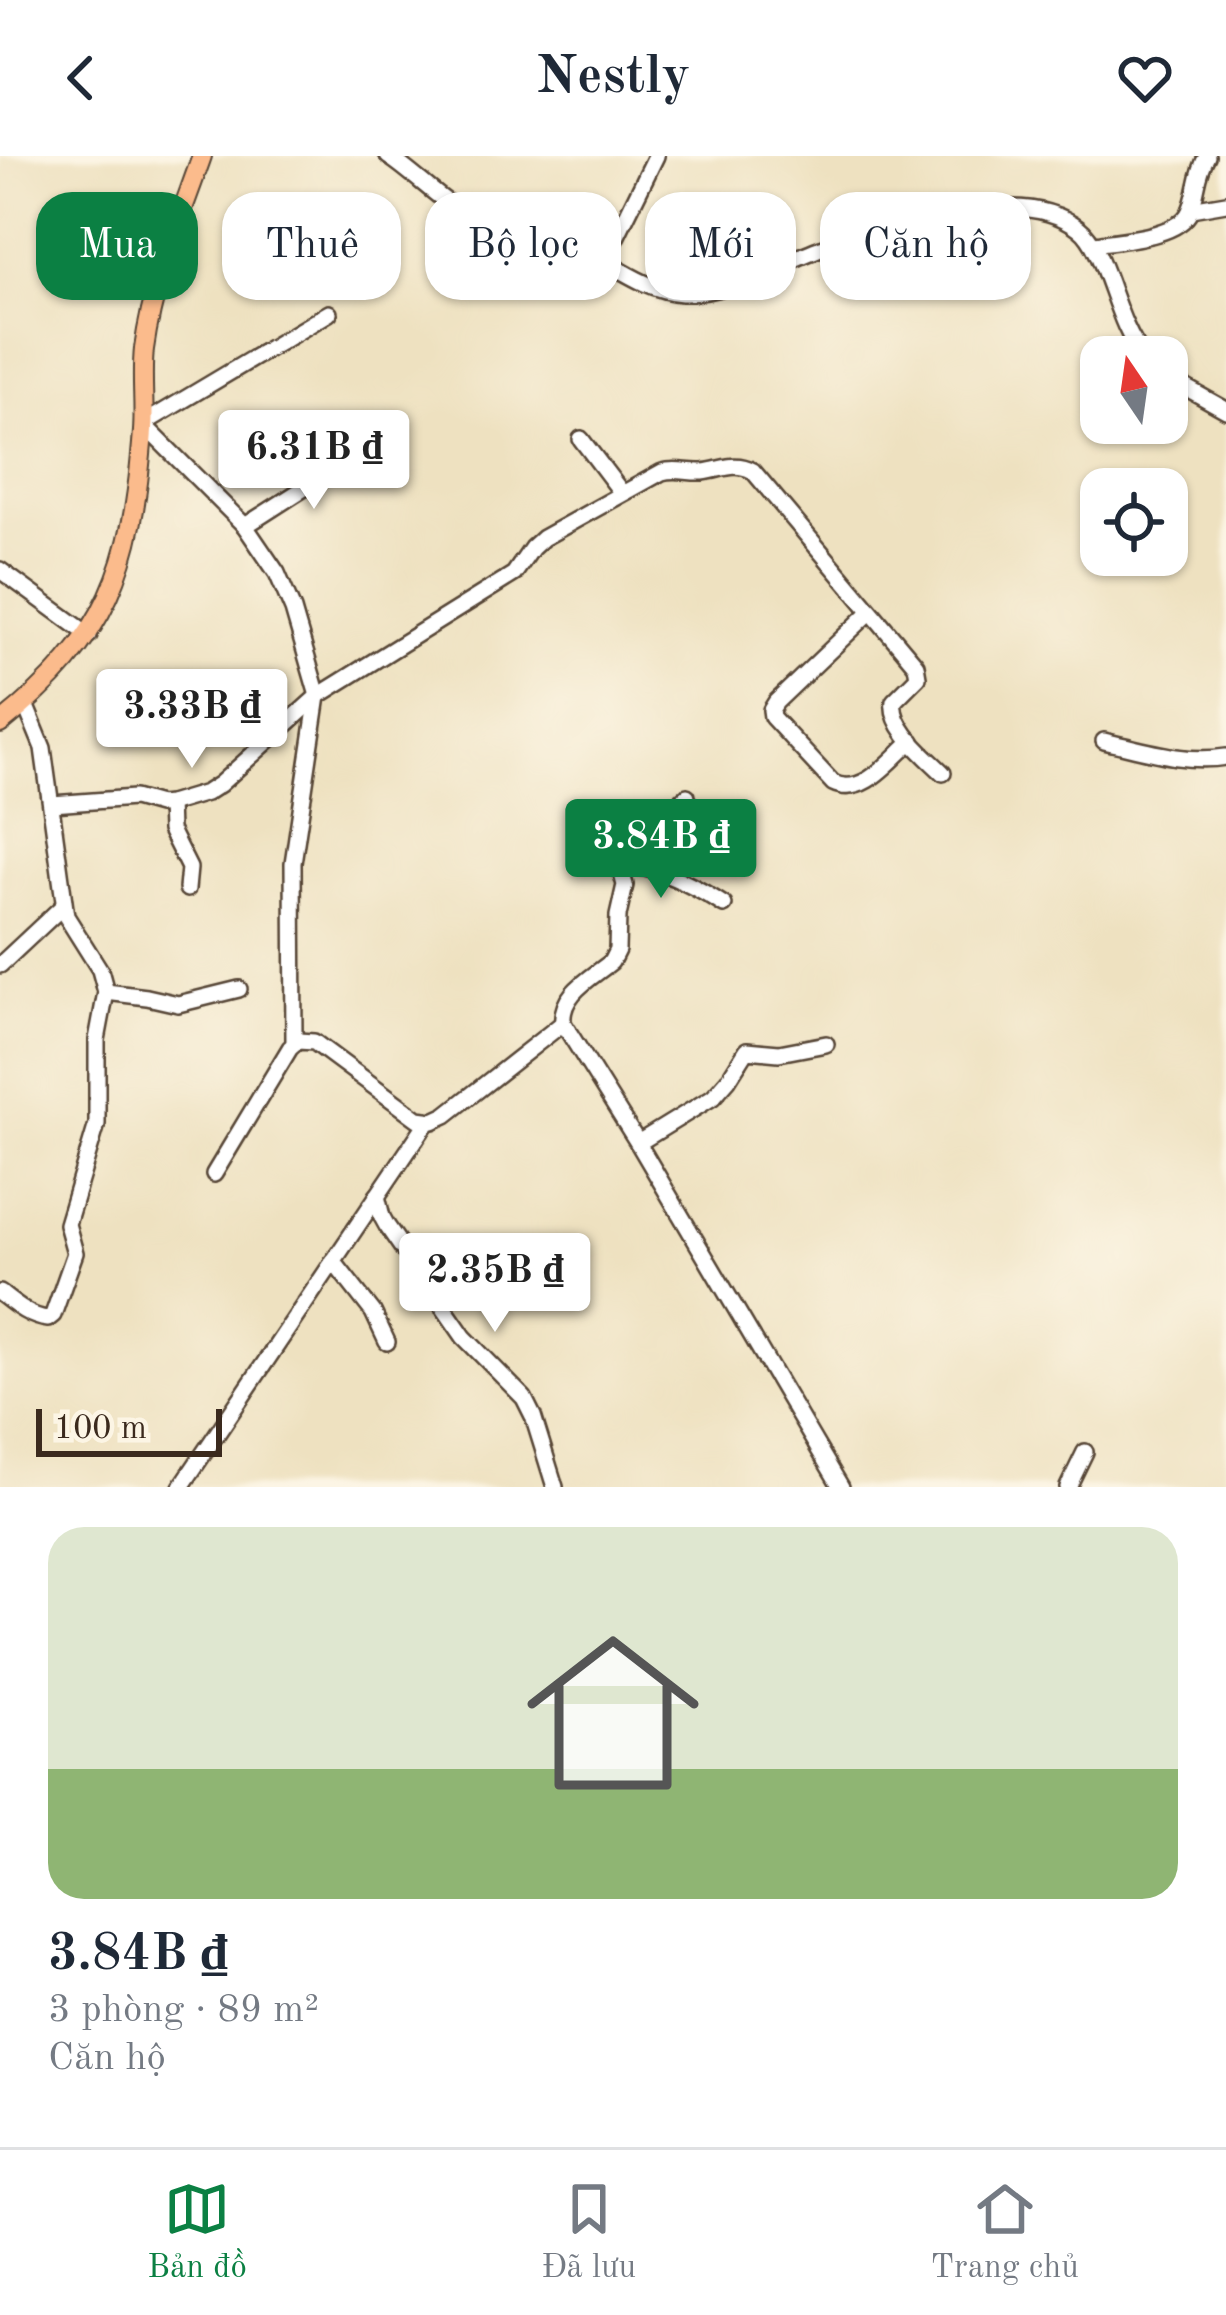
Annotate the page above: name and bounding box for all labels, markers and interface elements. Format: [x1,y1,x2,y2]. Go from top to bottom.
icon: back [48,45,114,111]
icon: heart [1112,45,1178,111]
text: Nestly [536,51,690,105]
chip: Mua [36,192,198,300]
chip: Thuê [222,192,401,300]
chip: Bộ lọc [425,192,621,300]
chip: Mới [645,192,796,300]
chip: Căn hộ [820,192,1031,300]
north arrow [1080,336,1188,444]
map controls [1080,336,1188,576]
pin: 6.31B ₫ [203,410,425,512]
text: 6.31B ₫ [245,429,383,468]
button: locate [1080,468,1188,576]
pin: 3.33B ₫ [81,669,303,771]
text: 3.33B ₫ [123,688,261,727]
pin: 3.84B ₫ [550,799,772,901]
text: 3.84B ₫ [592,818,730,857]
pin: 2.35B ₫ [384,1233,606,1335]
text: 2.35B ₫ [426,1252,564,1291]
scale bar [36,1403,222,1456]
text: 100 m [54,1413,147,1446]
icon: home [505,1605,721,1821]
text: 3.84B ₫ [48,1930,228,1981]
text: 3 phòng · 89 m² [48,1991,319,2030]
text: Căn hộ [48,2039,166,2078]
tab: Bản đồ [147,2176,247,2289]
tab: Đã lưu [541,2176,636,2289]
tab: Trang chủ [931,2176,1079,2289]

